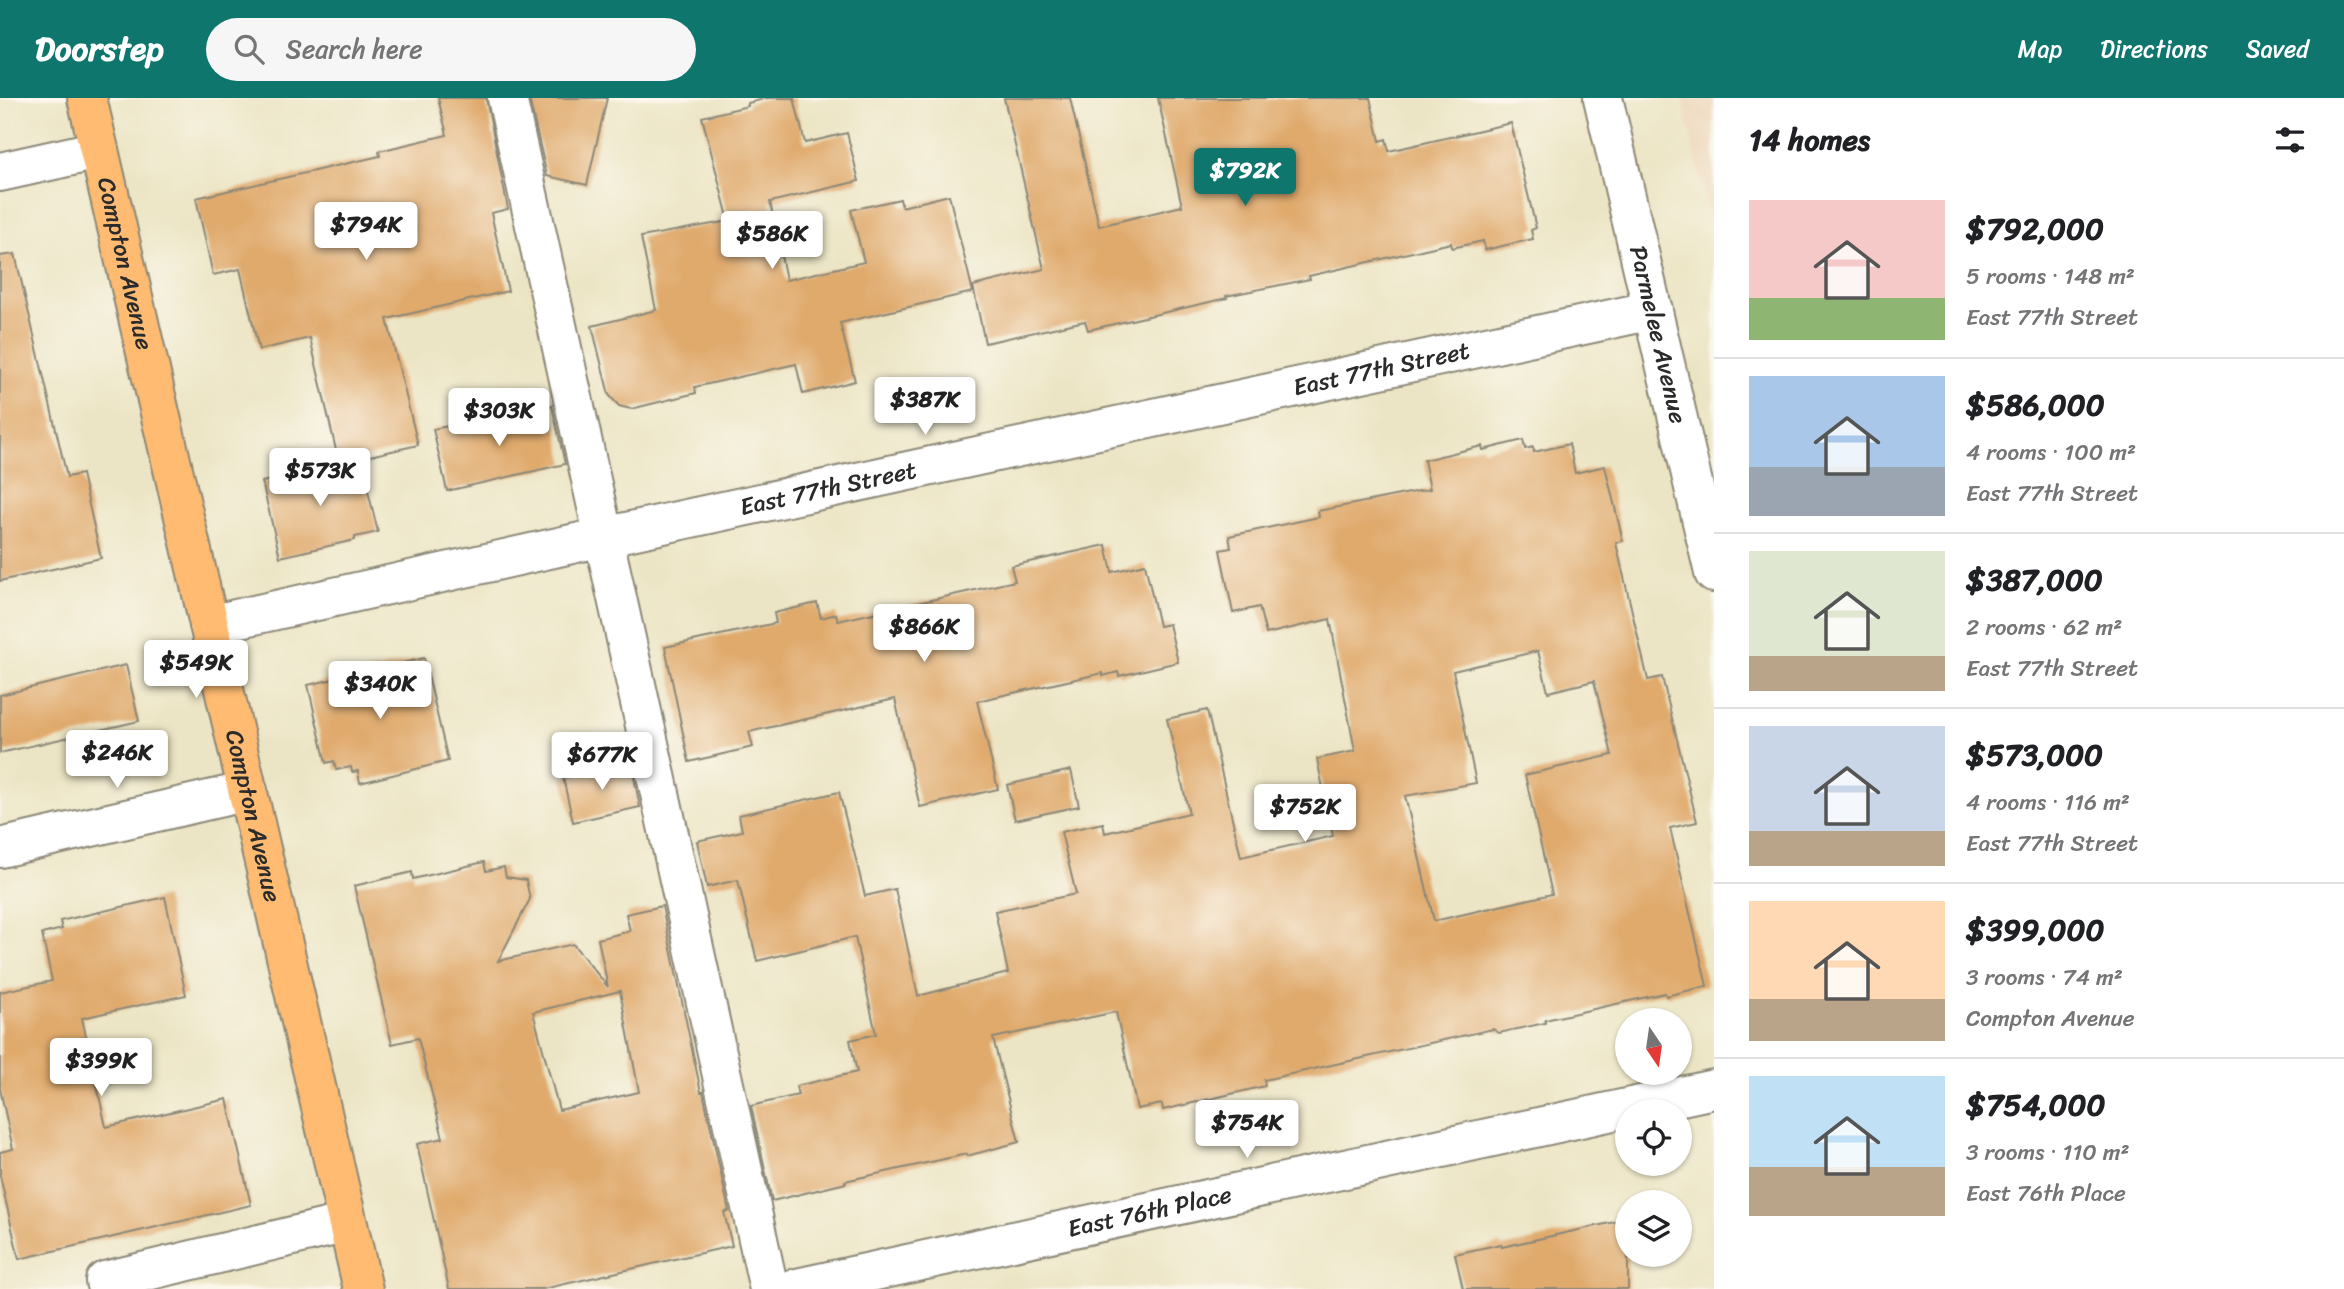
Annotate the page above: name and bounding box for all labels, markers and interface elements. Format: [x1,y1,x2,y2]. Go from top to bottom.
search box [206,18,696,81]
text: Doorstep [35,20,164,78]
text: Search here [286,26,423,72]
text: Map [2018,28,2062,70]
text: Directions [2100,28,2208,70]
text: Saved [2246,28,2309,70]
icon: search [230,30,268,68]
text: 14 homes [1749,113,1870,167]
icon: filters [2271,121,2309,159]
pin: $792K [1196,148,1294,208]
text: $792K [1210,150,1280,191]
street label: Compton Avenue [85,173,166,354]
pin: $794K [317,202,415,262]
text: $792,000 [1966,202,2104,256]
text: $794K [330,204,402,245]
pin: $586K [723,212,821,271]
text: $586K [737,213,807,254]
icon: home [1805,228,1889,312]
street label: Parmelee Avenue [1617,241,1699,428]
text: 5 rooms · 148 m² [1966,256,2135,297]
text: East 77th Street [1966,297,2138,338]
street label: East 77th Street [1289,329,1474,408]
pin: $387K [876,378,974,437]
text: $586,000 [1966,378,2105,432]
text: $387K [890,379,960,420]
pin: $303K [450,388,548,448]
text: $303K [464,390,534,431]
icon: home [1805,404,1889,488]
text: 4 rooms · 100 m² [1966,432,2136,473]
pin: $573K [271,448,369,508]
street label: East 77th Street [736,449,920,528]
text: $573K [285,450,355,491]
text: East 77th Street [1966,473,2138,514]
text: $387,000 [1966,553,2103,607]
icon: home [1805,579,1889,663]
pin: $866K [875,604,973,664]
text: $866K [889,606,959,647]
text: 2 rooms · 62 m² [1966,607,2122,648]
pin: $549K [147,640,245,700]
text: $549K [160,642,232,683]
text: East 77th Street [1966,648,2138,689]
pin: $340K [331,662,429,721]
text: $340K [344,663,416,704]
street label: Compton Avenue [213,725,294,907]
text: $573,000 [1966,728,2103,782]
pin: $246K [68,730,166,790]
text: $246K [82,732,152,773]
pin: $677K [553,732,651,792]
text: $677K [568,734,636,775]
icon: home [1805,754,1889,838]
text: 4 rooms · 116 m² [1966,782,2130,823]
pin: $752K [1256,784,1354,844]
text: $752K [1270,786,1340,827]
text: East 77th Street [1966,823,2138,864]
text: $399,000 [1966,903,2104,957]
icon: home [1805,929,1889,1013]
text: 3 rooms · 74 m² [1966,957,2123,998]
text: Compton Avenue [1966,998,2135,1039]
north arrow [1615,1008,1692,1085]
map controls [1615,1008,1692,1267]
pin: $399K [52,1038,150,1098]
text: $399K [66,1040,136,1081]
text: $754,000 [1966,1078,2105,1132]
button: locate [1615,1099,1692,1176]
pin: $754K [1198,1100,1296,1160]
text: $754K [1211,1102,1283,1143]
icon: home [1805,1104,1889,1188]
text: 3 rooms · 110 m² [1966,1132,2130,1173]
street label: East 76th Place [1064,1173,1236,1250]
text: East 76th Place [1966,1173,2126,1214]
button: layers [1615,1190,1692,1267]

